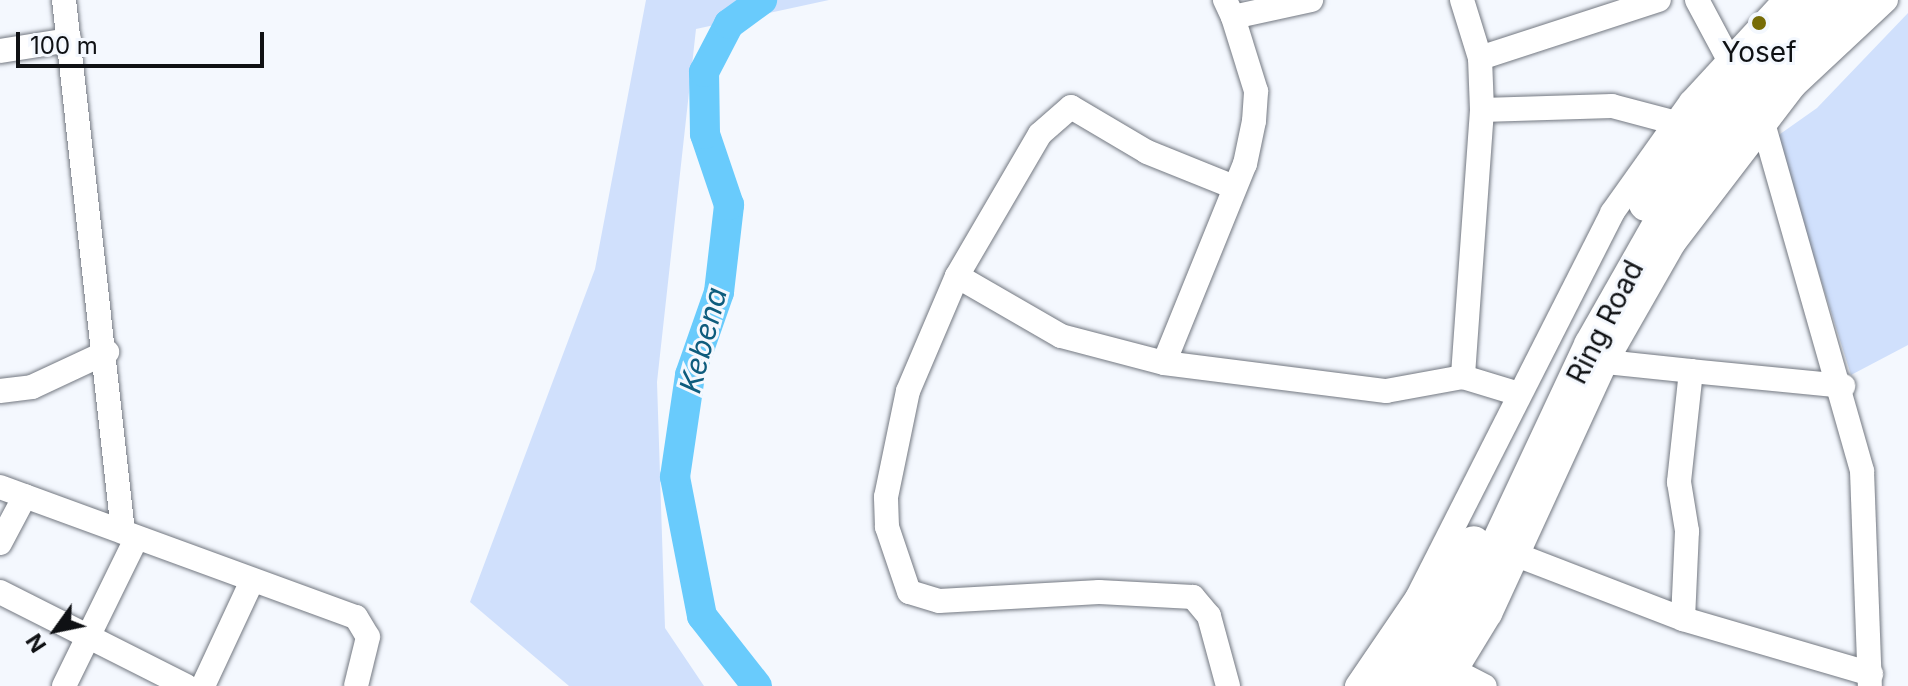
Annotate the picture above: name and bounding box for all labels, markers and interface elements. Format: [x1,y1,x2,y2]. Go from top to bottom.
marker: Yosef [1750,14,1768,32]
scale bar [20,16,268,66]
text: 100 m [30,31,98,60]
place label: Yosef [1721,35,1797,69]
street label: Ring Road [1560,255,1650,389]
water label: Kebena [672,283,734,397]
north arrow [16,590,96,670]
text: N [20,629,51,657]

